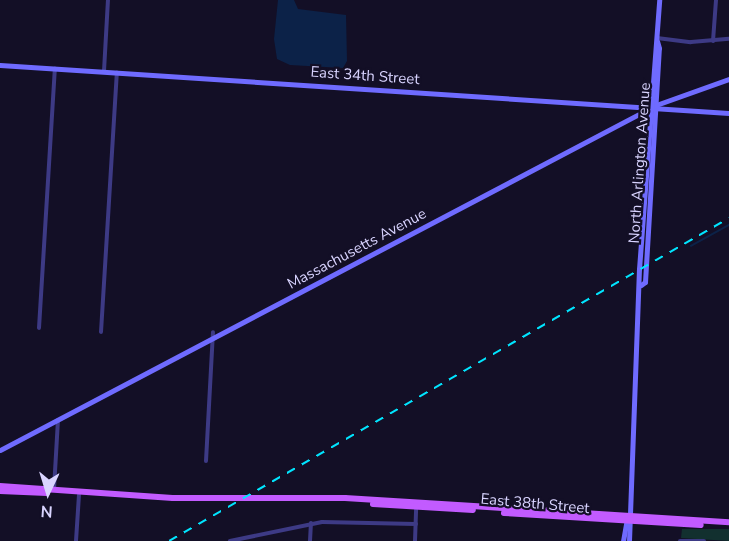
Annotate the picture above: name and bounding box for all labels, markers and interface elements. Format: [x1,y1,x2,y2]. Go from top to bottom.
street label: East 34th Street [310,63,420,89]
street label: North Arlington Avenue [625,82,655,244]
street label: Massachusetts Avenue [285,205,429,293]
north arrow [18,463,78,523]
street label: East 38th Street [480,490,590,518]
text: N [40,500,53,522]

